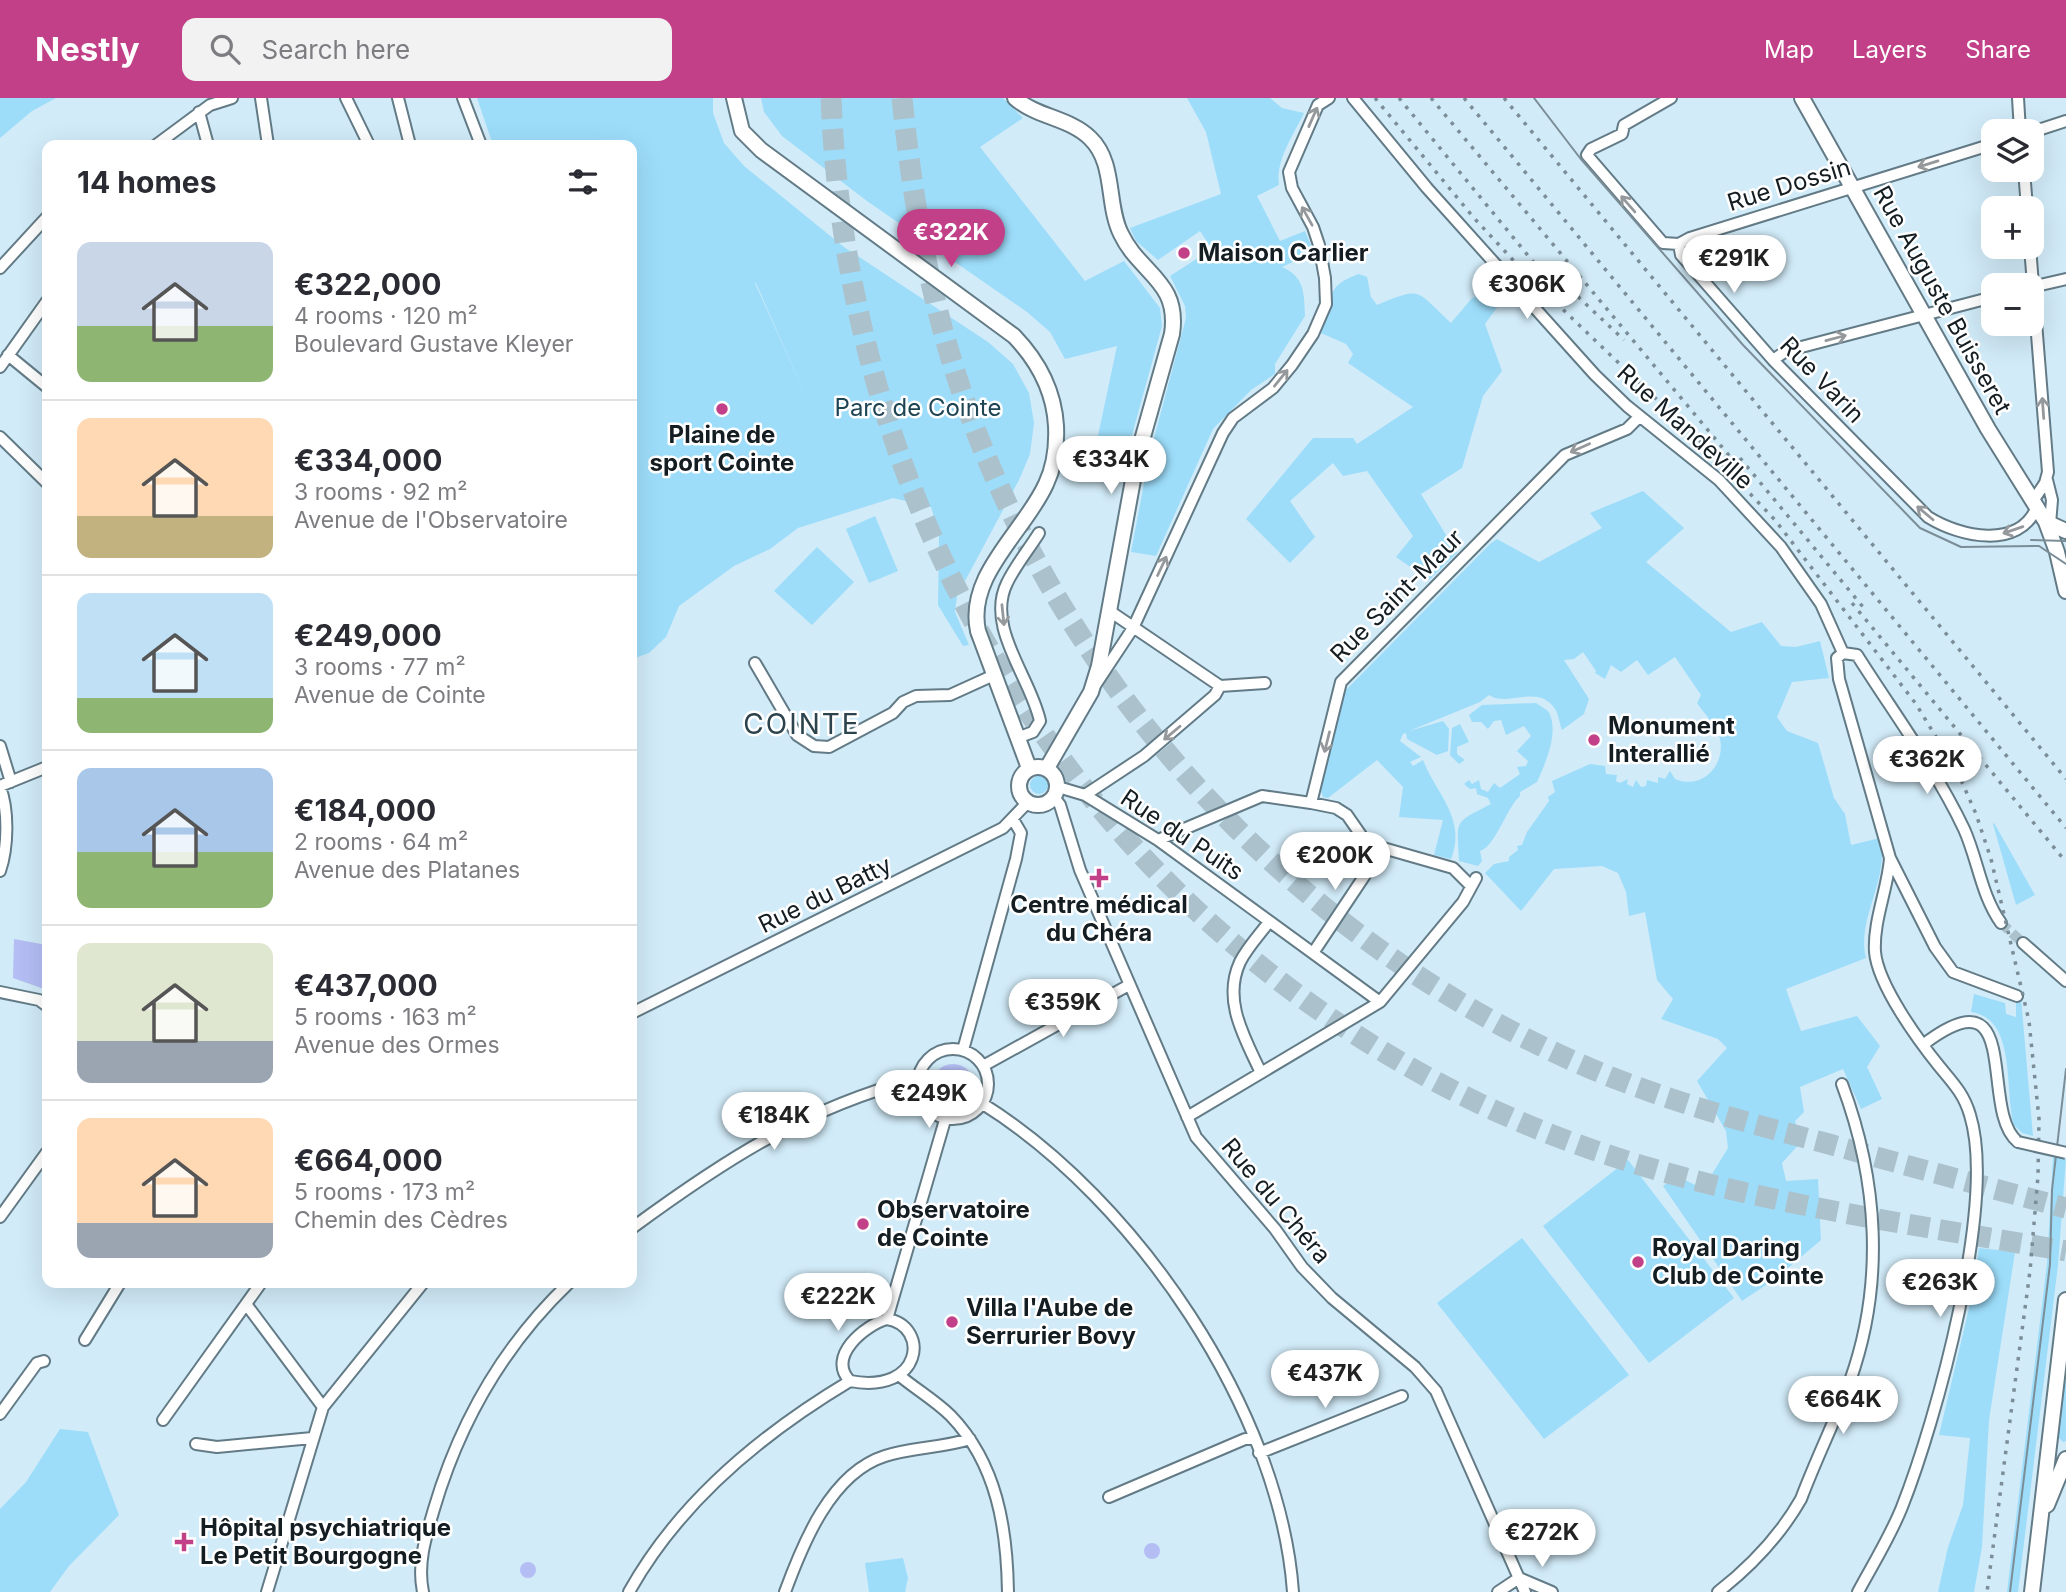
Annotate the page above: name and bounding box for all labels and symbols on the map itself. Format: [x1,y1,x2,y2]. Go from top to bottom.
one-way arrow [1307,107,1320,129]
street label: Rue Dossin [1724,152,1854,217]
one-way arrow [1917,158,1939,171]
street label: Rue Auguste Buisseret [1868,181,2017,419]
one-way arrow [1620,195,1636,213]
one-way arrow [1300,206,1314,226]
pin: €322K [902,209,1000,269]
pin: €291K [1685,236,1783,295]
place label: Maison Carlier [1198,238,1369,267]
marker: Maison Carlier [1176,245,1192,261]
pin: €306K [1478,262,1576,321]
street label: Rue Varin [1774,331,1871,429]
one-way arrow [1825,331,1847,344]
street label: Rue Mandeville [1611,358,1759,495]
one-way arrow [1273,370,1289,388]
park label: Parc de Cointe [835,393,1001,422]
one-way arrow [2036,397,2049,420]
marker: Plaine de sport Cointe [714,401,730,417]
place label: Plaine de sport Cointe [650,420,794,477]
pin: €334K [1062,436,1160,496]
one-way arrow [1570,442,1591,455]
one-way arrow [1916,505,1934,521]
street label: Rue Saint-Maur [1324,523,1469,668]
one-way arrow [2003,525,2025,537]
one-way arrow [1155,556,1169,577]
one-way arrow [997,603,1010,626]
district label: COINTE [743,707,861,741]
place label: Monument Interallié [1608,711,1735,768]
one-way arrow [1163,725,1181,741]
one-way arrow [1320,730,1333,753]
marker: Monument Interallié [1586,732,1602,748]
pin: €362K [1878,736,1976,796]
street label: Rue du Puits [1115,783,1249,886]
pin: €200K [1286,832,1384,892]
street label: Rue du Batty [754,850,896,939]
marker: Centre médical du Chéra [1089,868,1109,888]
place label: Centre médical du Chéra [1010,890,1188,947]
pin: €359K [1014,979,1112,1039]
pin: €249K [880,1070,978,1130]
pin: €184K [725,1093,823,1152]
street label: Rue du Chéra [1216,1132,1337,1269]
place label: Observatoire de Cointe [877,1195,1030,1252]
marker: Observatoire de Cointe [855,1216,871,1232]
place label: Royal Daring Club de Cointe [1652,1233,1824,1290]
marker: Royal Daring Club de Cointe [1630,1254,1646,1270]
pin: €263K [1891,1260,1989,1319]
pin: €222K [789,1274,887,1333]
place label: Villa l'Aube de Serrurier Bovy [966,1293,1136,1350]
marker: Villa l'Aube de Serrurier Bovy [944,1314,960,1330]
pin: €437K [1276,1350,1374,1410]
pin: €664K [1794,1376,1892,1436]
pin: €272K [1493,1510,1591,1569]
place label: Hôpital psychiatrique Le Petit Bourgogne [200,1513,451,1570]
marker: Hôpital psychiatrique Le Petit Bourgogne [174,1532,194,1552]

